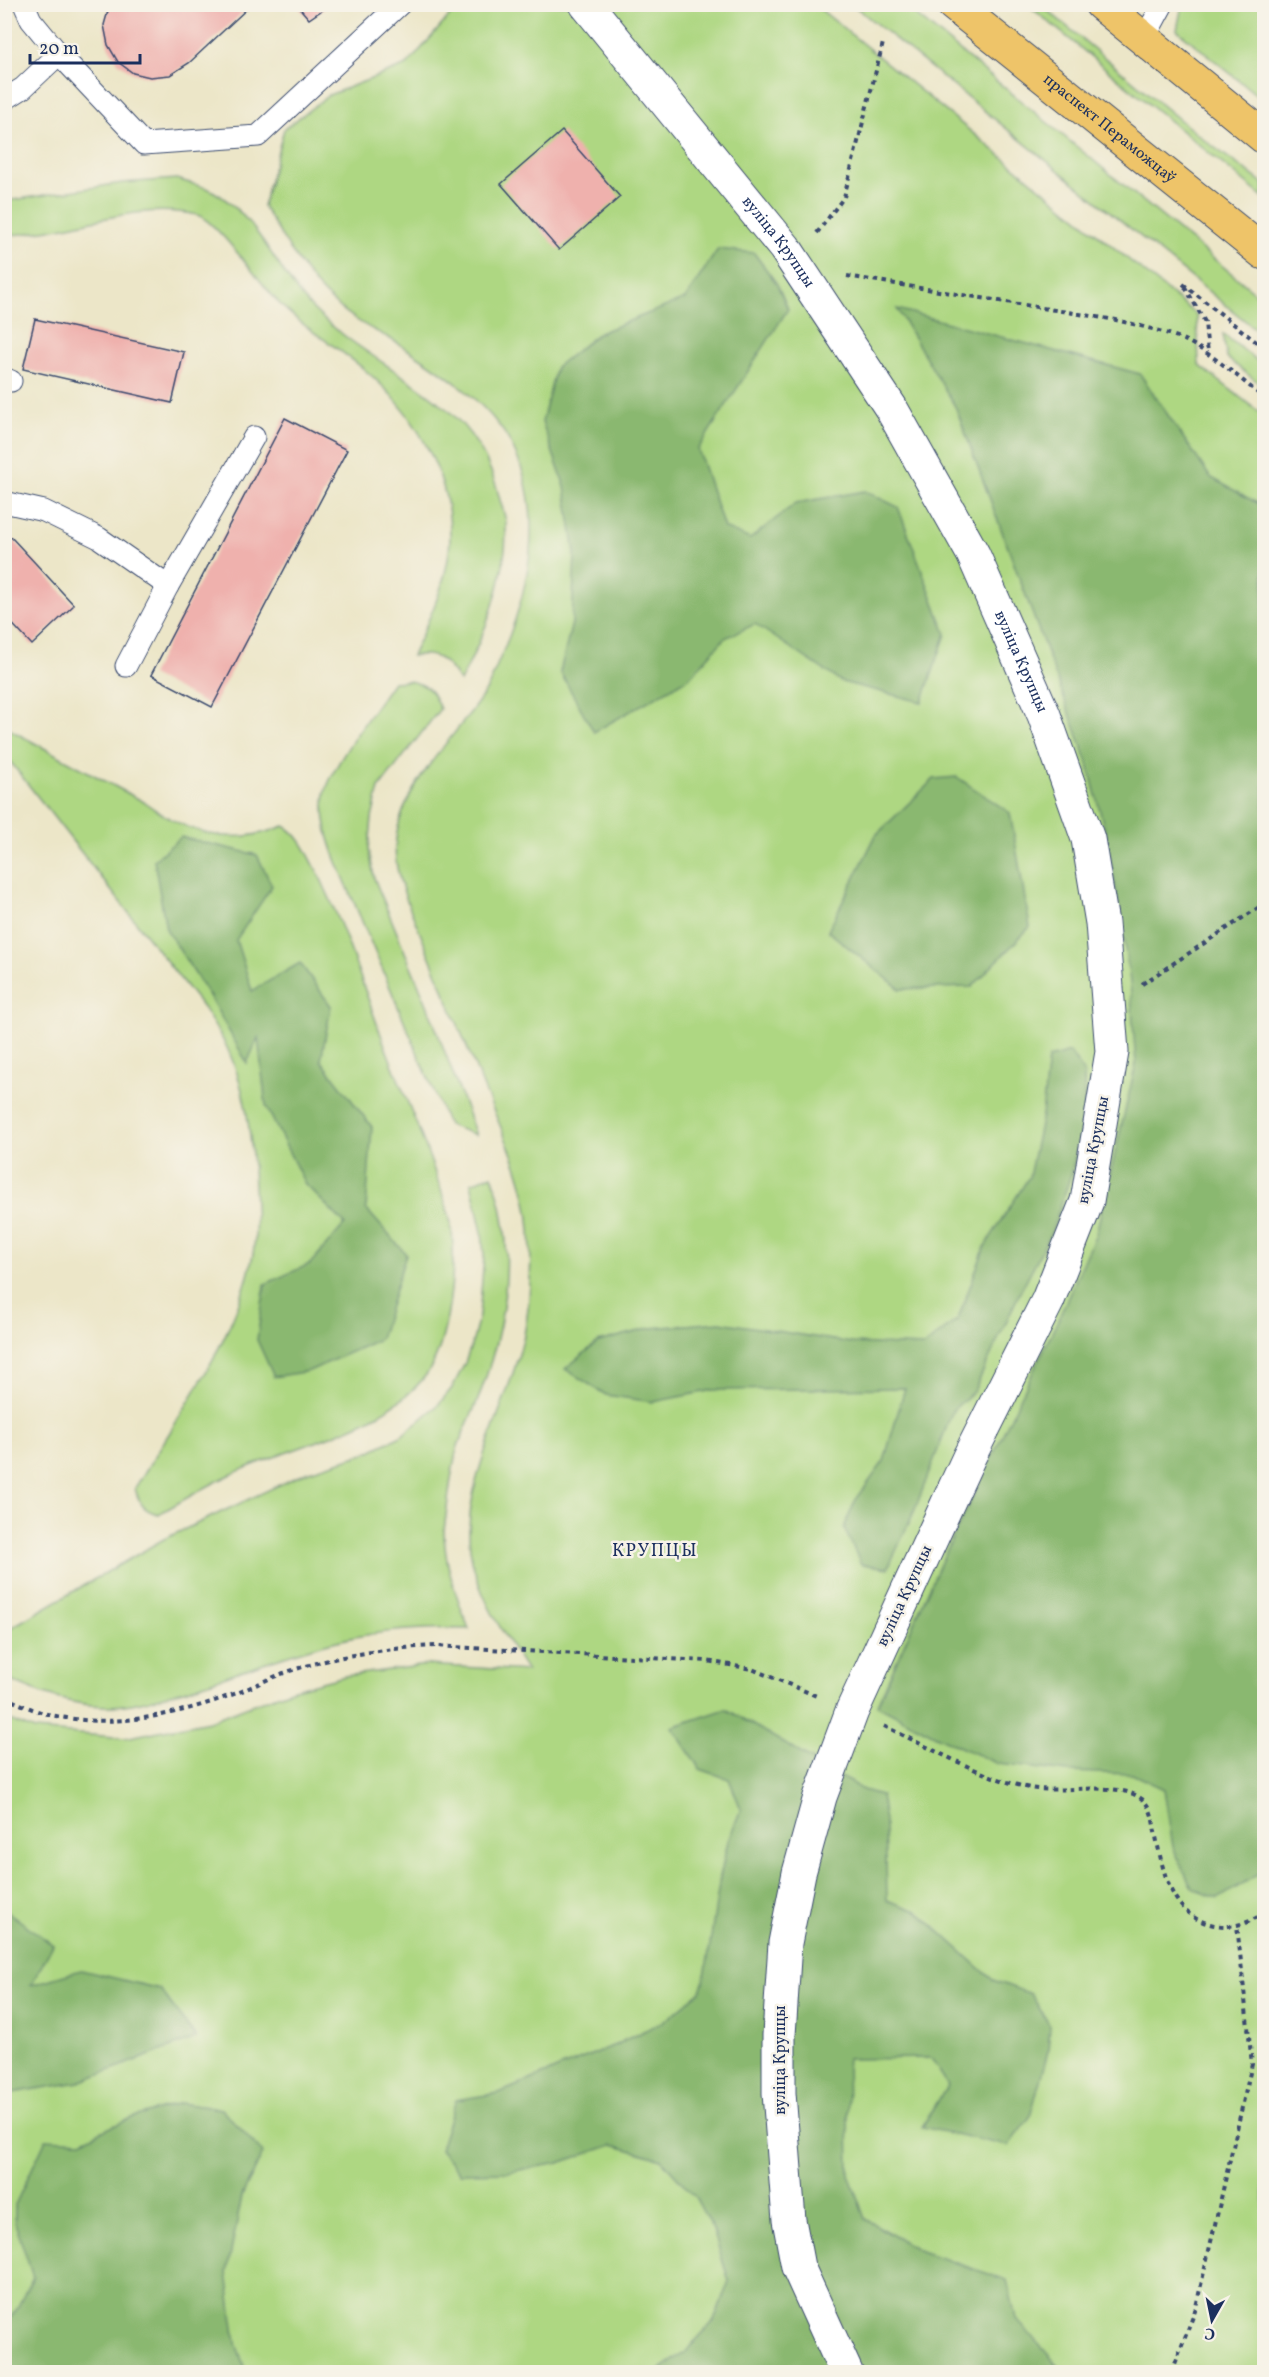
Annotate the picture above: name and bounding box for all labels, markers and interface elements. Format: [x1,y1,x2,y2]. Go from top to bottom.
scale bar [30,27,140,65]
text: 20 m [39,37,79,62]
street label: праспект Пераможцаў [1038,69,1180,189]
street label: вуліца Крупцы [736,192,819,292]
street label: вуліца Крупцы [988,607,1053,716]
street label: вуліца Крупцы [1073,1094,1115,1206]
district label: КРУПЦЫ [612,1539,698,1564]
street label: вуліца Крупцы [872,1542,938,1650]
street label: вуліца Крупцы [770,2005,792,2115]
north arrow [1182,2290,1242,2350]
text: С [1203,2321,1217,2345]

